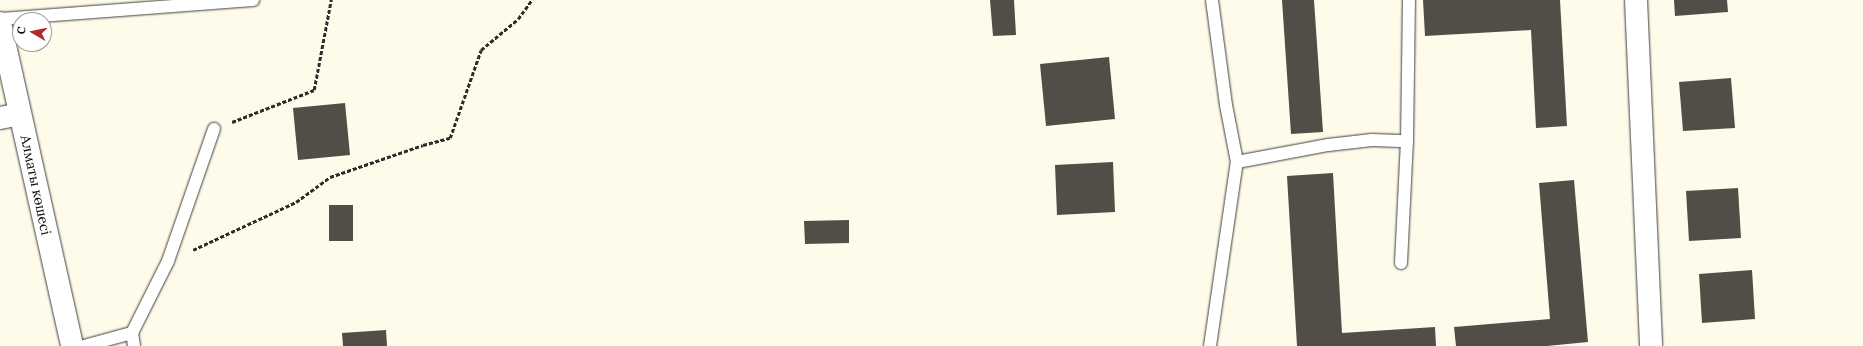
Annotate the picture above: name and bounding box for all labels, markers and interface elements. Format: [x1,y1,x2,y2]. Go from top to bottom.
north arrow [12,12,52,52]
text: С [14,25,29,35]
street label: Алматы көшесі [17,133,55,237]

